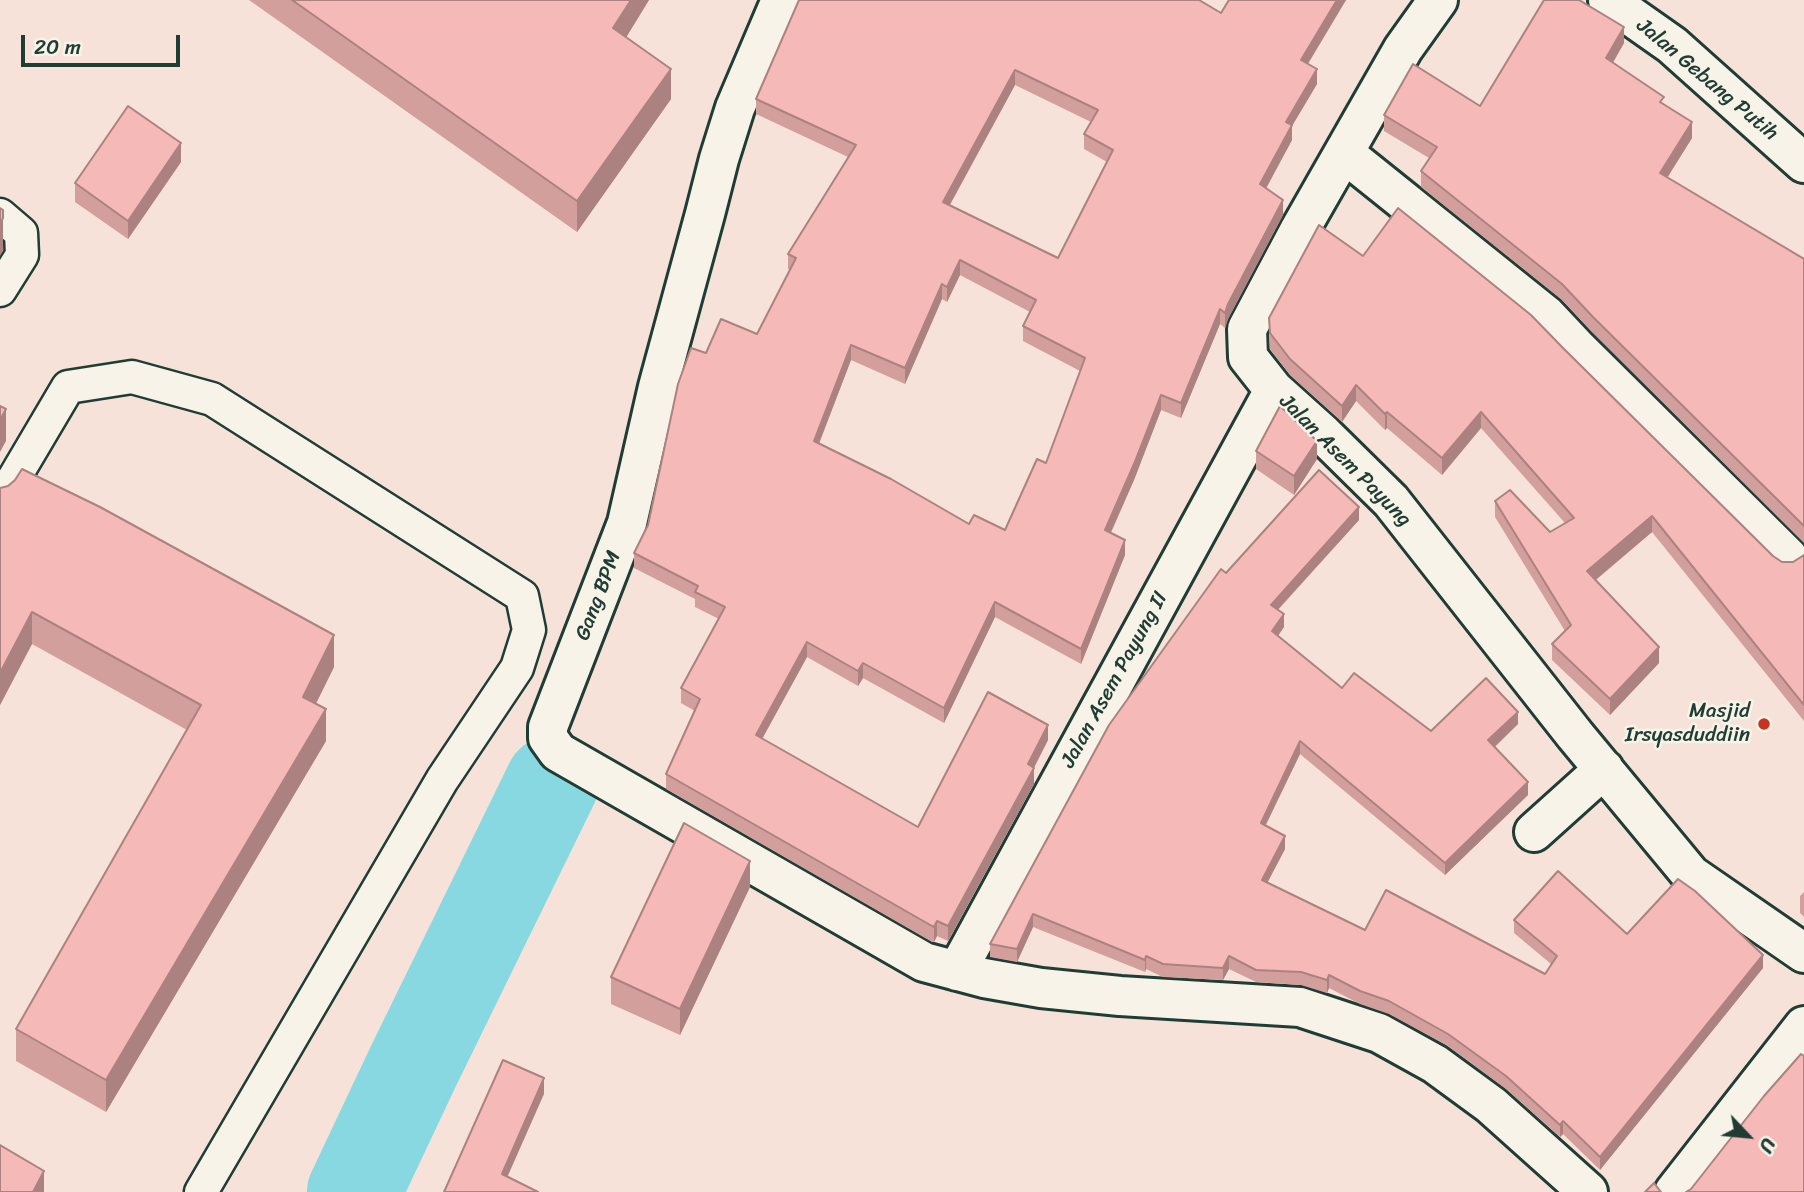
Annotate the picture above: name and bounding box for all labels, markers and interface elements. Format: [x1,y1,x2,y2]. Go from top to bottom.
street label: Jalan Gebang Putih [1631,13,1783,147]
scale bar [24,21,184,65]
text: 20 m [34,28,81,66]
street label: Jalan Asem Payung [1274,390,1416,532]
street label: Gang BPM [570,548,628,644]
street label: Jalan Asem Payung II [1056,588,1174,772]
place label: Masjid Irsyasduddiin [1625,699,1750,749]
marker: Masjid Irsyasduddiin [1756,716,1772,732]
north arrow [1713,1101,1783,1171]
text: U [1750,1133,1785,1158]

